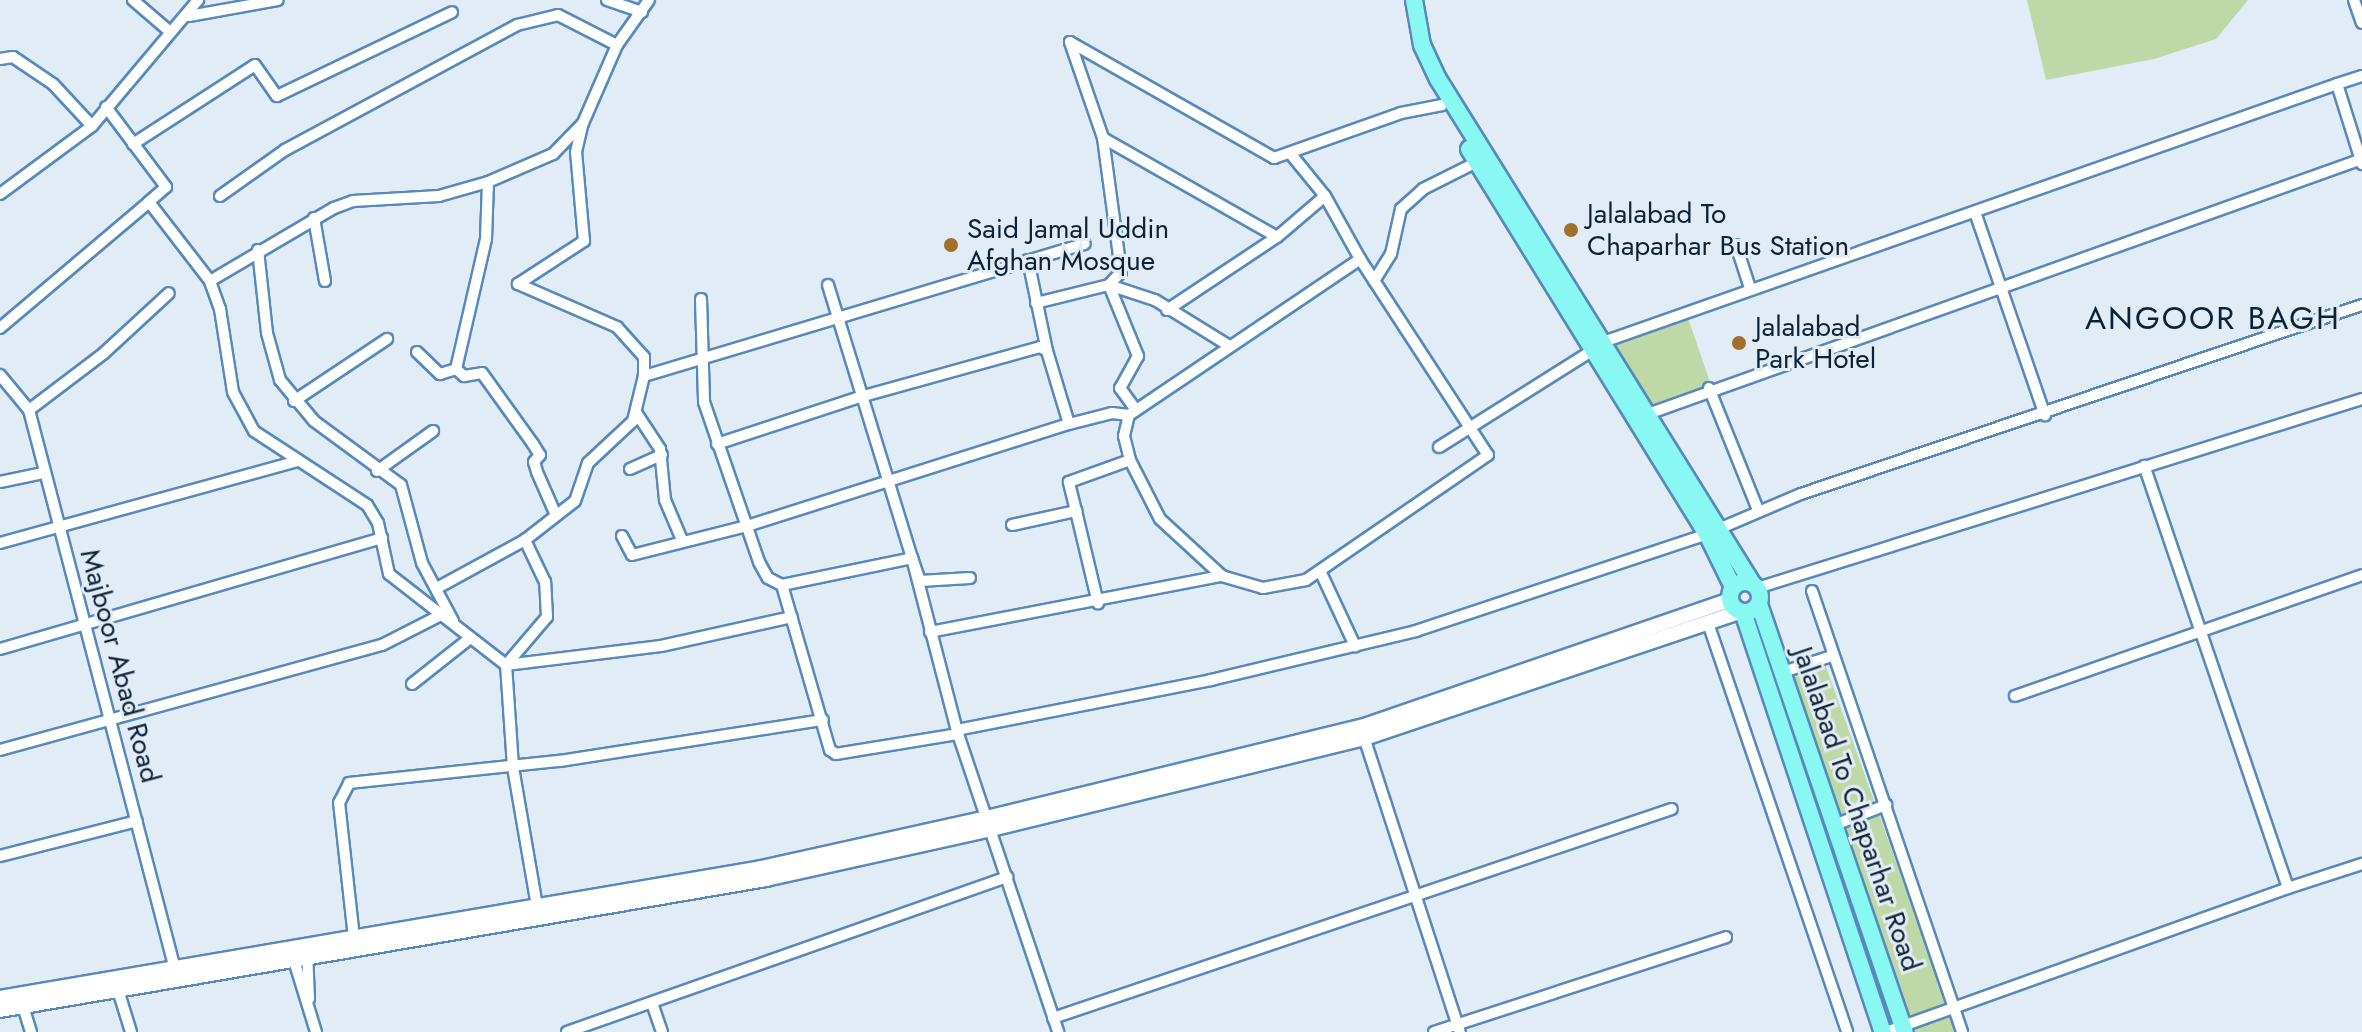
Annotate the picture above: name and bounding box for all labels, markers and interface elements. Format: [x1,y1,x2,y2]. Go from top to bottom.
place label: Jalalabad To Chaparhar Bus Station [1587,197,1849,263]
place label: Said Jamal Uddin Afghan Mosque [967,212,1169,278]
marker: Jalalabad To Chaparhar Bus Station [1562,221,1580,239]
marker: Said Jamal Uddin Afghan Mosque [942,236,960,254]
district label: ANGOOR BAGH [2085,299,2341,337]
place label: Jalalabad Park Hotel [1755,310,1876,376]
marker: Jalalabad Park Hotel [1730,334,1748,352]
street label: Majboor Abad Road [73,546,167,786]
street label: Jalalabad To Chaparhar Road [1786,642,1928,976]

